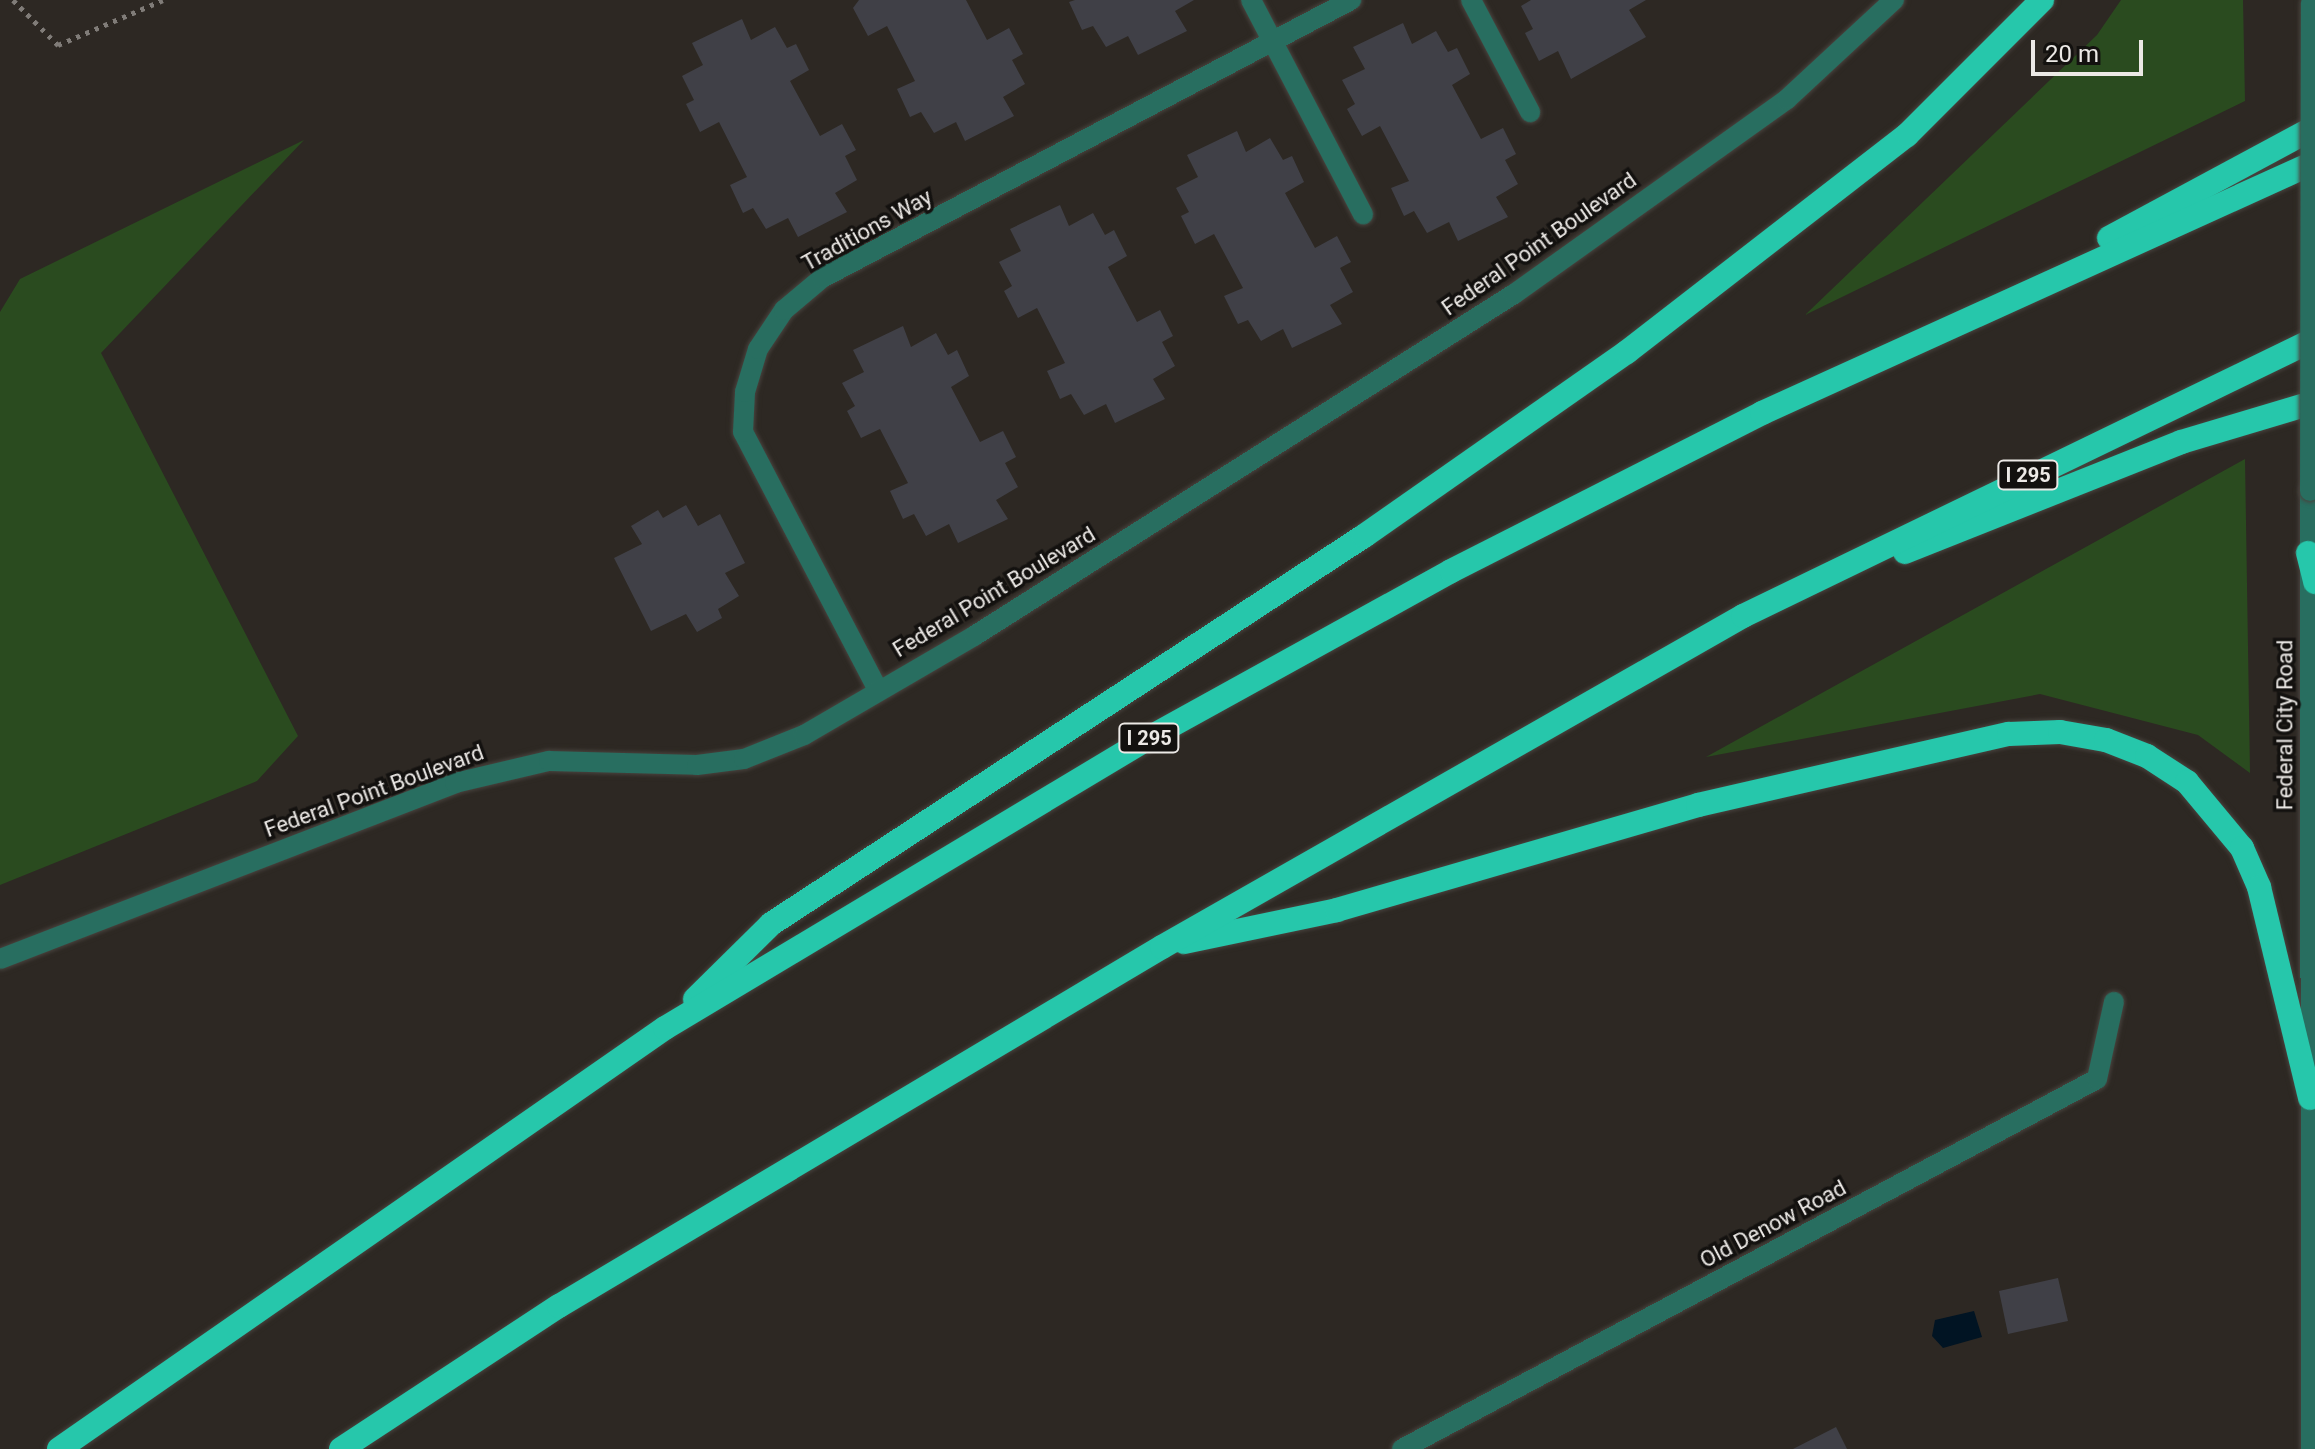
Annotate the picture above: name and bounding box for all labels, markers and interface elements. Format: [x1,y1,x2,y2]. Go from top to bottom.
scale bar [2035,24,2147,74]
text: 20 m [2045,40,2099,68]
street label: Federal Point Boulevard [1437,167,1641,321]
street label: Traditions Way [797,183,937,277]
road number: I 295 [1996,459,2060,491]
street label: Federal Point Boulevard [888,521,1100,663]
street label: Federal City Road [2272,640,2298,810]
road number: I 295 [1117,722,1181,754]
street label: Federal Point Boulevard [261,739,487,843]
street label: Old Denow Road [1695,1174,1851,1274]

